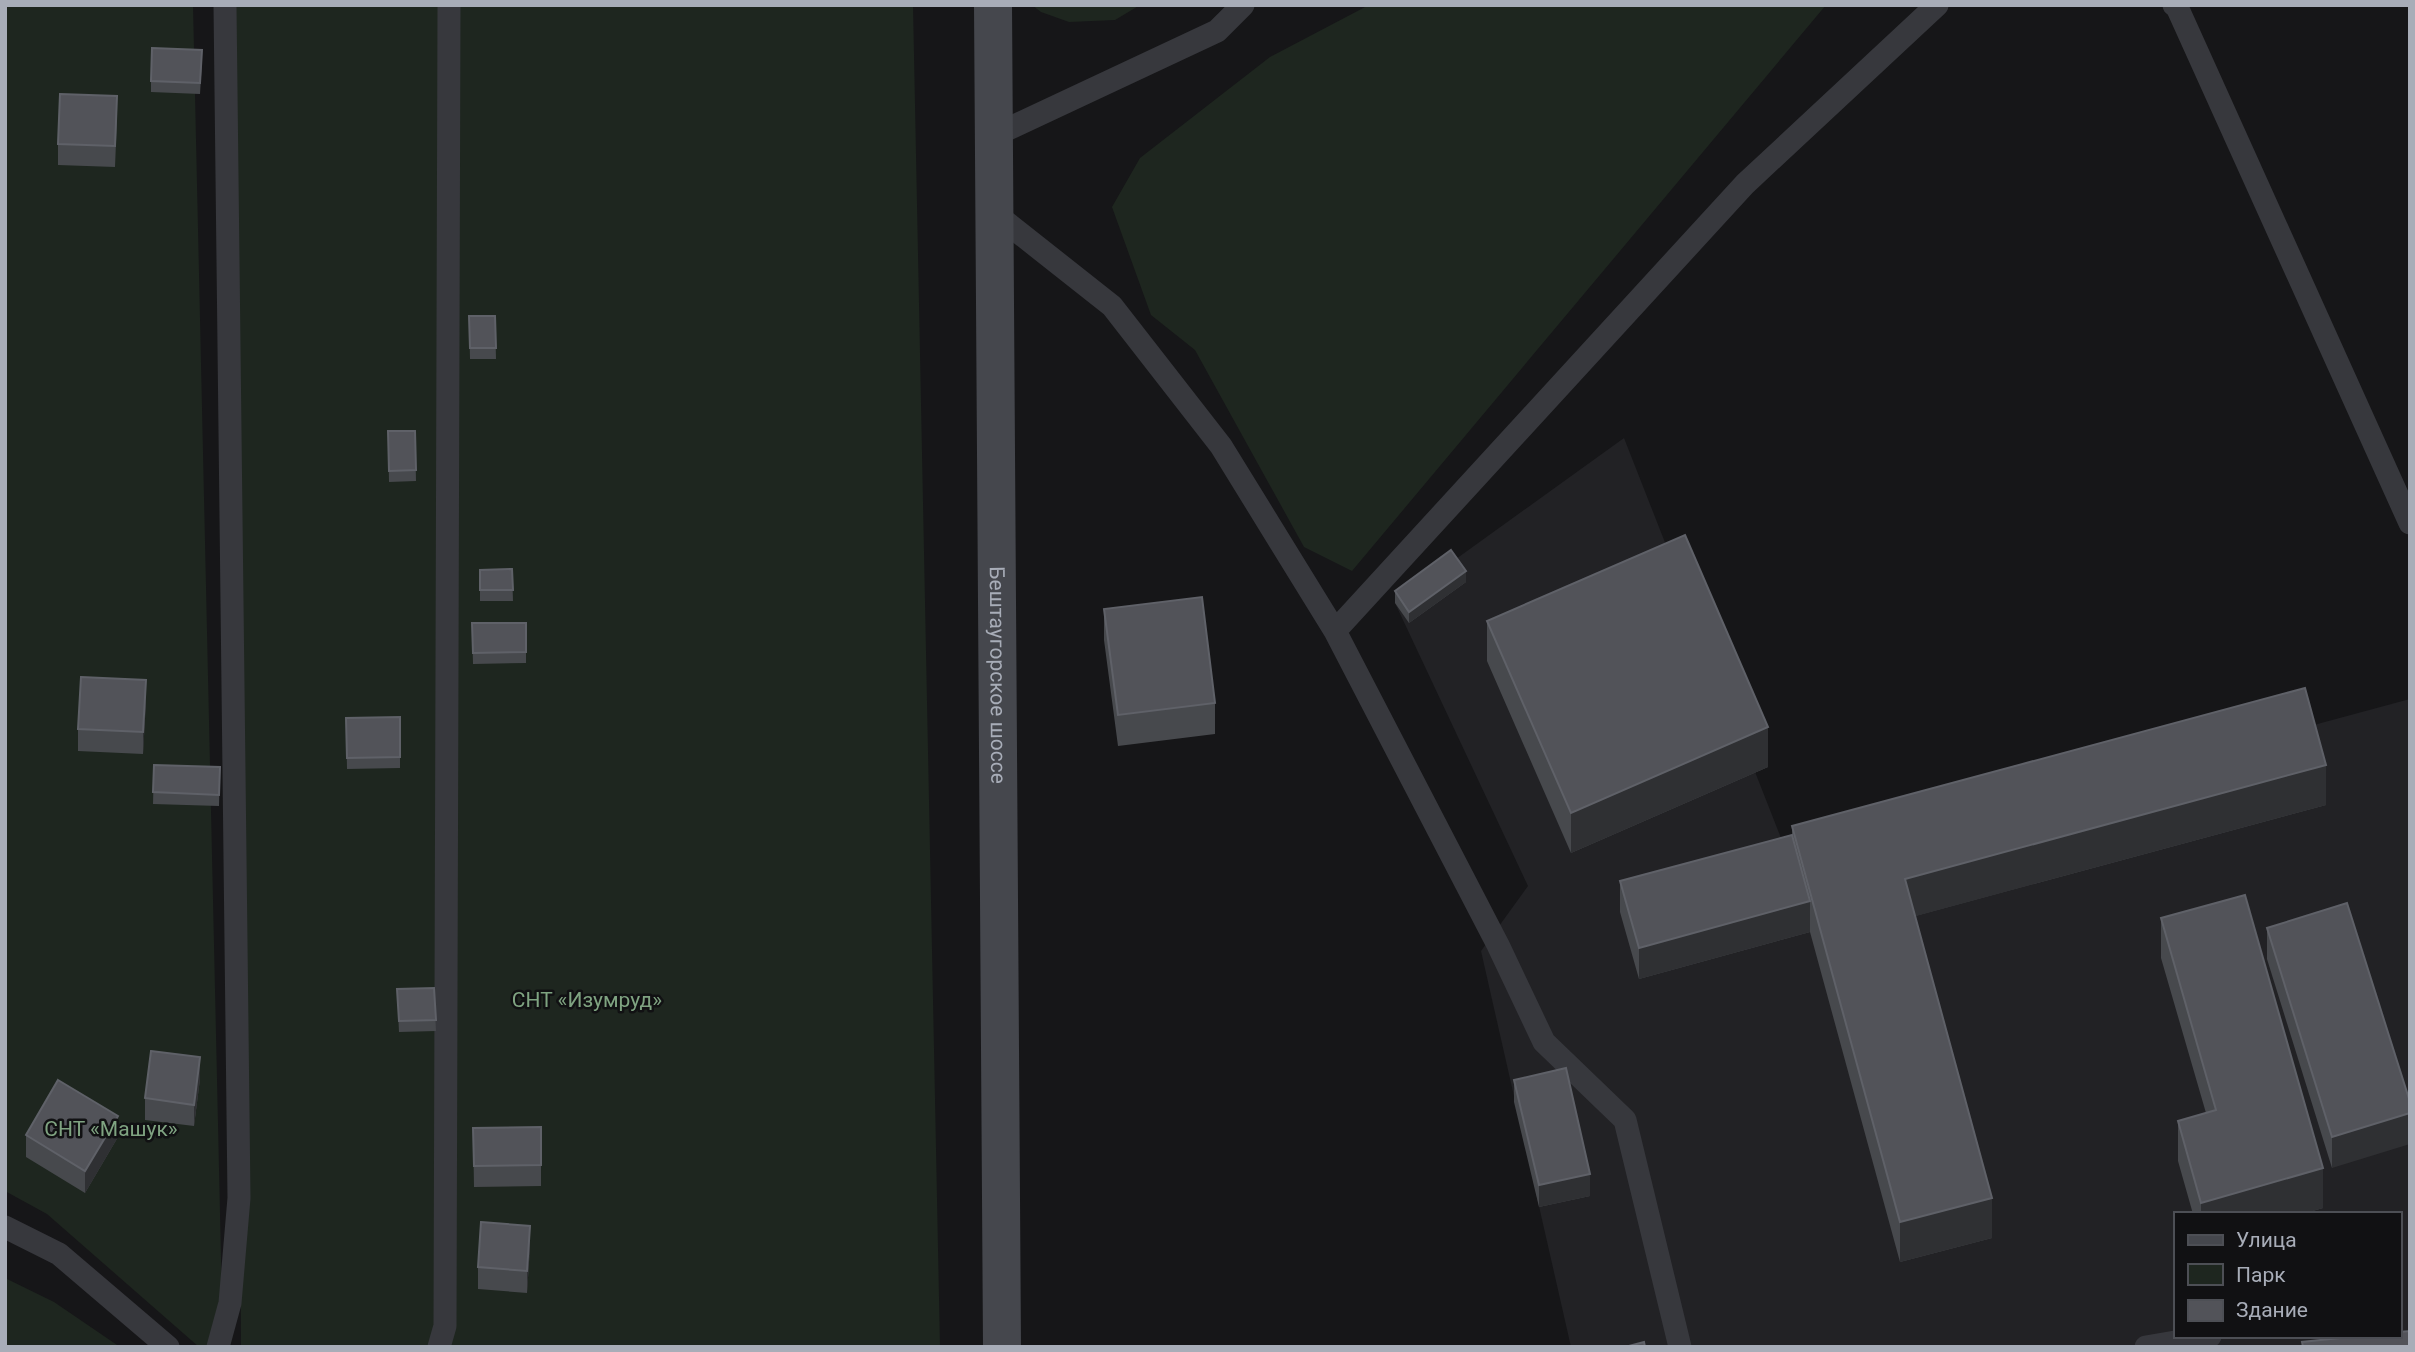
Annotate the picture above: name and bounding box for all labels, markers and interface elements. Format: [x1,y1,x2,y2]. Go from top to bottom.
street label: Бештаугорское шоссе [985,566,1010,784]
park label: СНТ «Изумруд» [512,988,662,1012]
park label: СНТ «Машук» [44,1117,178,1141]
legend [2174,1212,2401,1338]
text: Улица [2236,1228,2297,1252]
text: Парк [2236,1263,2286,1287]
text: Здание [2236,1298,2308,1322]

